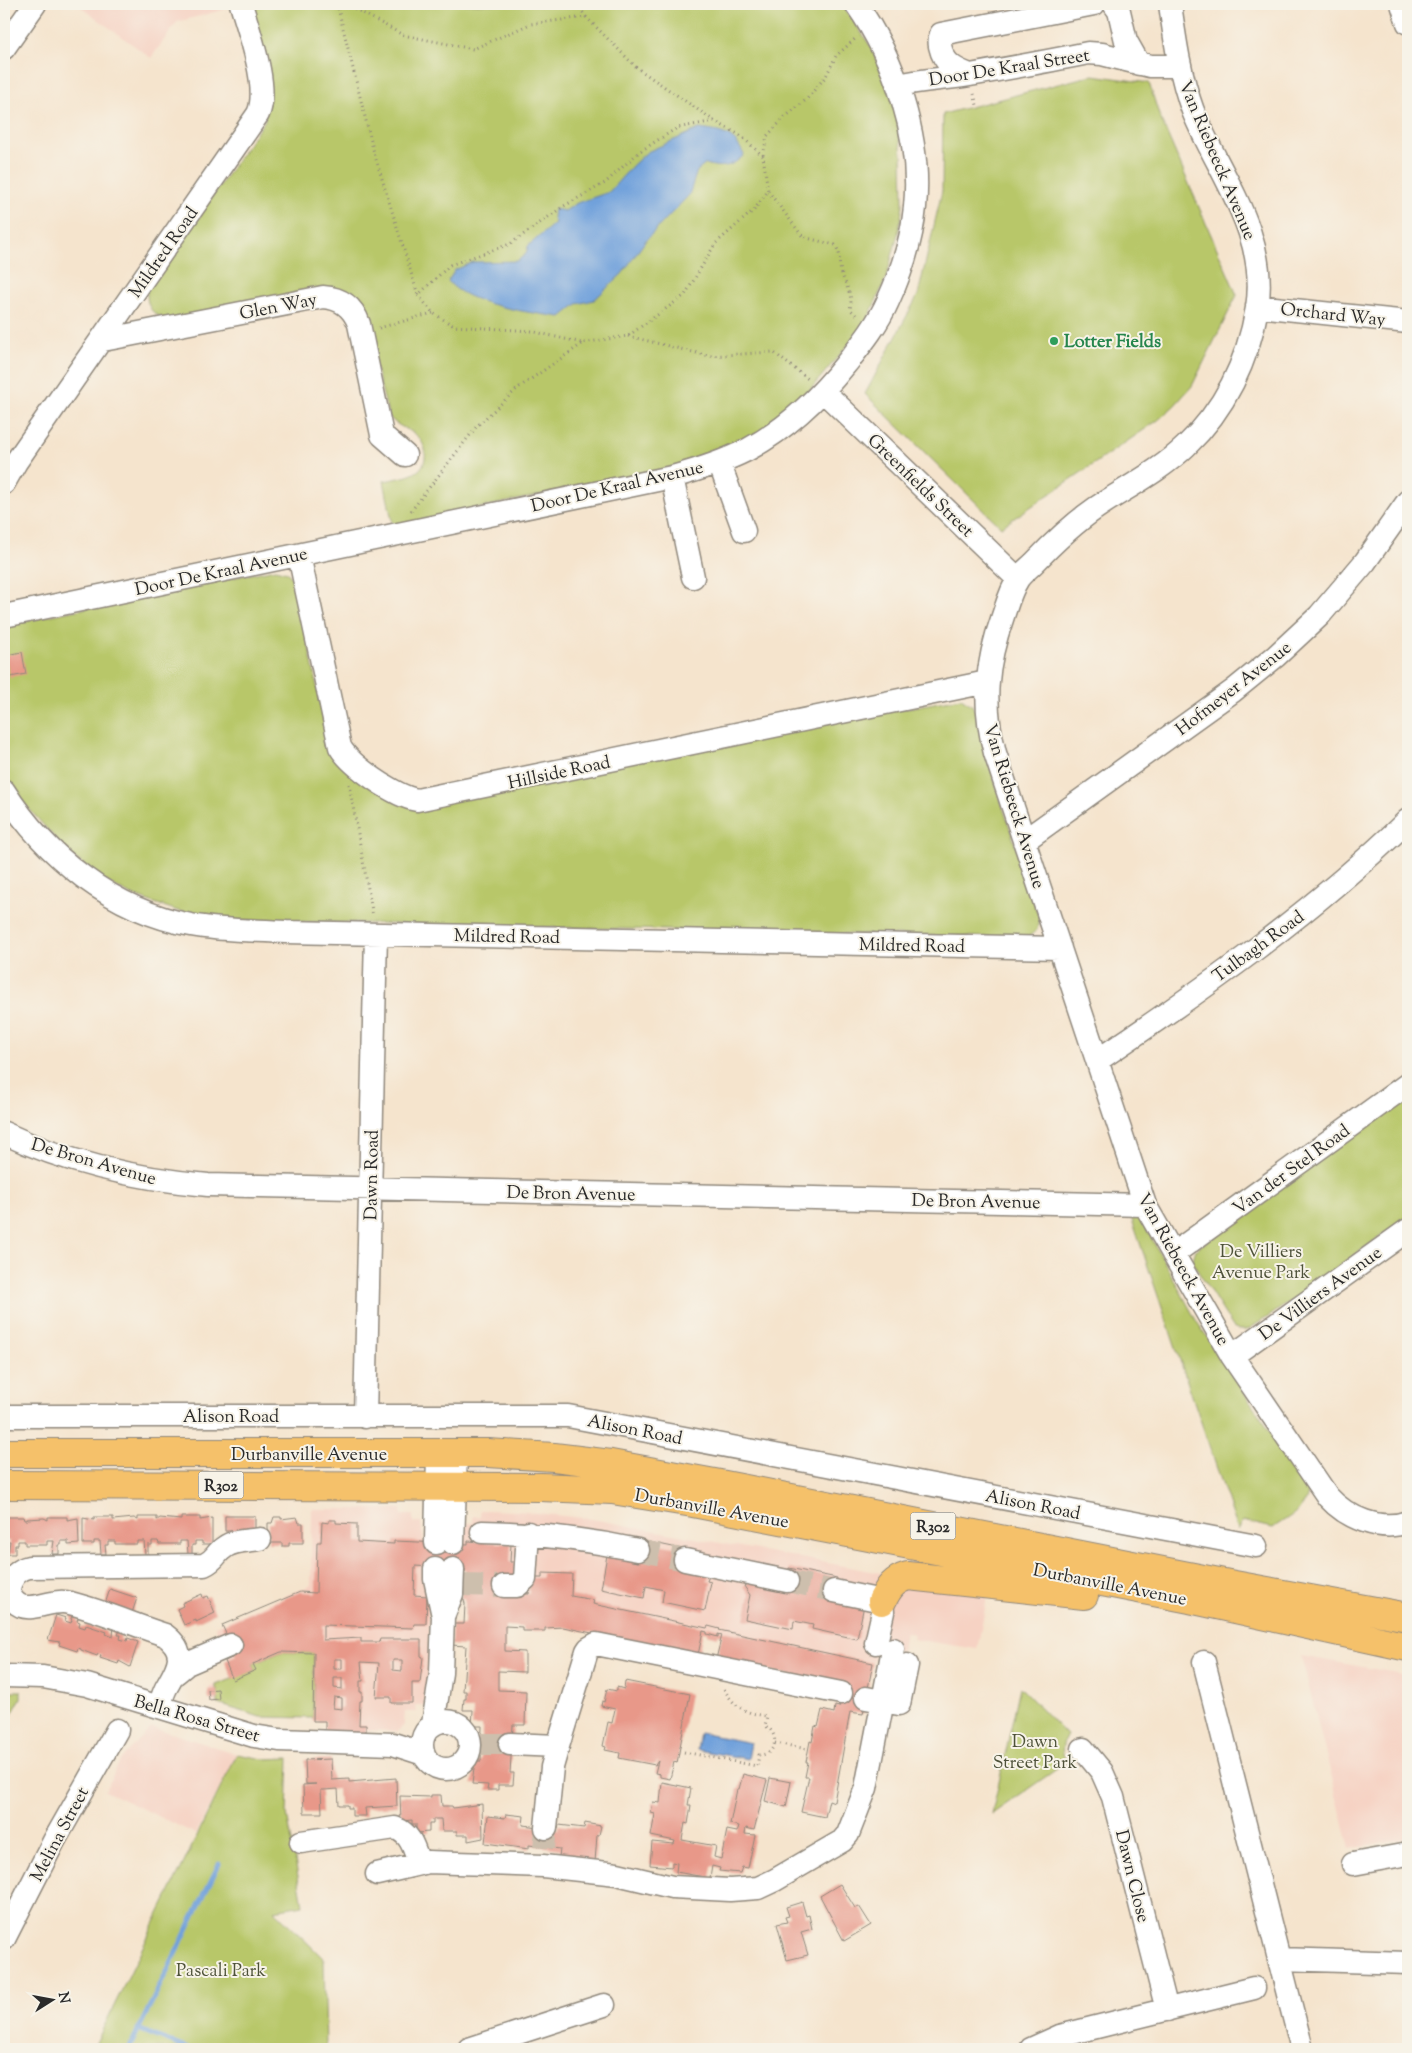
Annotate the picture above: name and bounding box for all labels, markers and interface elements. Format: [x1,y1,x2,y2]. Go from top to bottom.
street label: Door De Kraal Street [927,43,1092,95]
street label: Van Riebeeck Avenue [1171,77,1262,244]
street label: Mildred Road [124,202,206,304]
street label: Glen Way [237,288,319,328]
street label: Orchard Way [1279,298,1387,334]
place label: Lotter Fields [1064,330,1161,356]
marker: Lotter Fields [1048,335,1060,347]
street label: Greenfields Street [860,429,979,544]
street label: Door De Kraal Avenue [529,455,706,520]
street label: Door De Kraal Avenue [133,542,310,604]
street label: Hofmeyer Avenue [1171,636,1298,743]
street label: Van Riebeeck Avenue [976,721,1050,892]
street label: Hillside Road [506,750,613,798]
street label: Tulbagh Road [1208,905,1311,990]
street label: Mildred Road [454,924,560,952]
street label: Mildred Road [859,933,965,961]
street label: Van der Stel Road [1228,1119,1356,1222]
street label: Dawn Road [359,1129,387,1221]
street label: De Bron Avenue [28,1133,159,1193]
street label: De Bron Avenue [506,1181,636,1209]
street label: De Bron Avenue [911,1189,1041,1217]
street label: Van Riebeeck Avenue [1129,1189,1235,1351]
park label: De Villiers Avenue Park [1212,1240,1310,1287]
street label: De Villiers Avenue [1254,1241,1388,1348]
street label: Alison Road [183,1405,279,1431]
street label: Alison Road [585,1409,685,1453]
street label: Durbanville Avenue [231,1443,387,1469]
road number: R302 [198,1472,244,1498]
street label: Durbanville Avenue [632,1484,791,1536]
street label: Alison Road [983,1484,1083,1528]
road number: R302 [910,1512,956,1540]
street label: Durbanville Avenue [1030,1558,1189,1614]
street label: Bella Rosa Street [131,1690,262,1750]
park label: Dawn Street Park [993,1730,1078,1777]
street label: Melina Street [25,1783,97,1887]
street label: Dawn Close [1107,1827,1155,1926]
park label: Pascali Park [176,1959,266,1985]
north arrow [28,1976,78,2026]
text: N [52,1991,74,2005]

